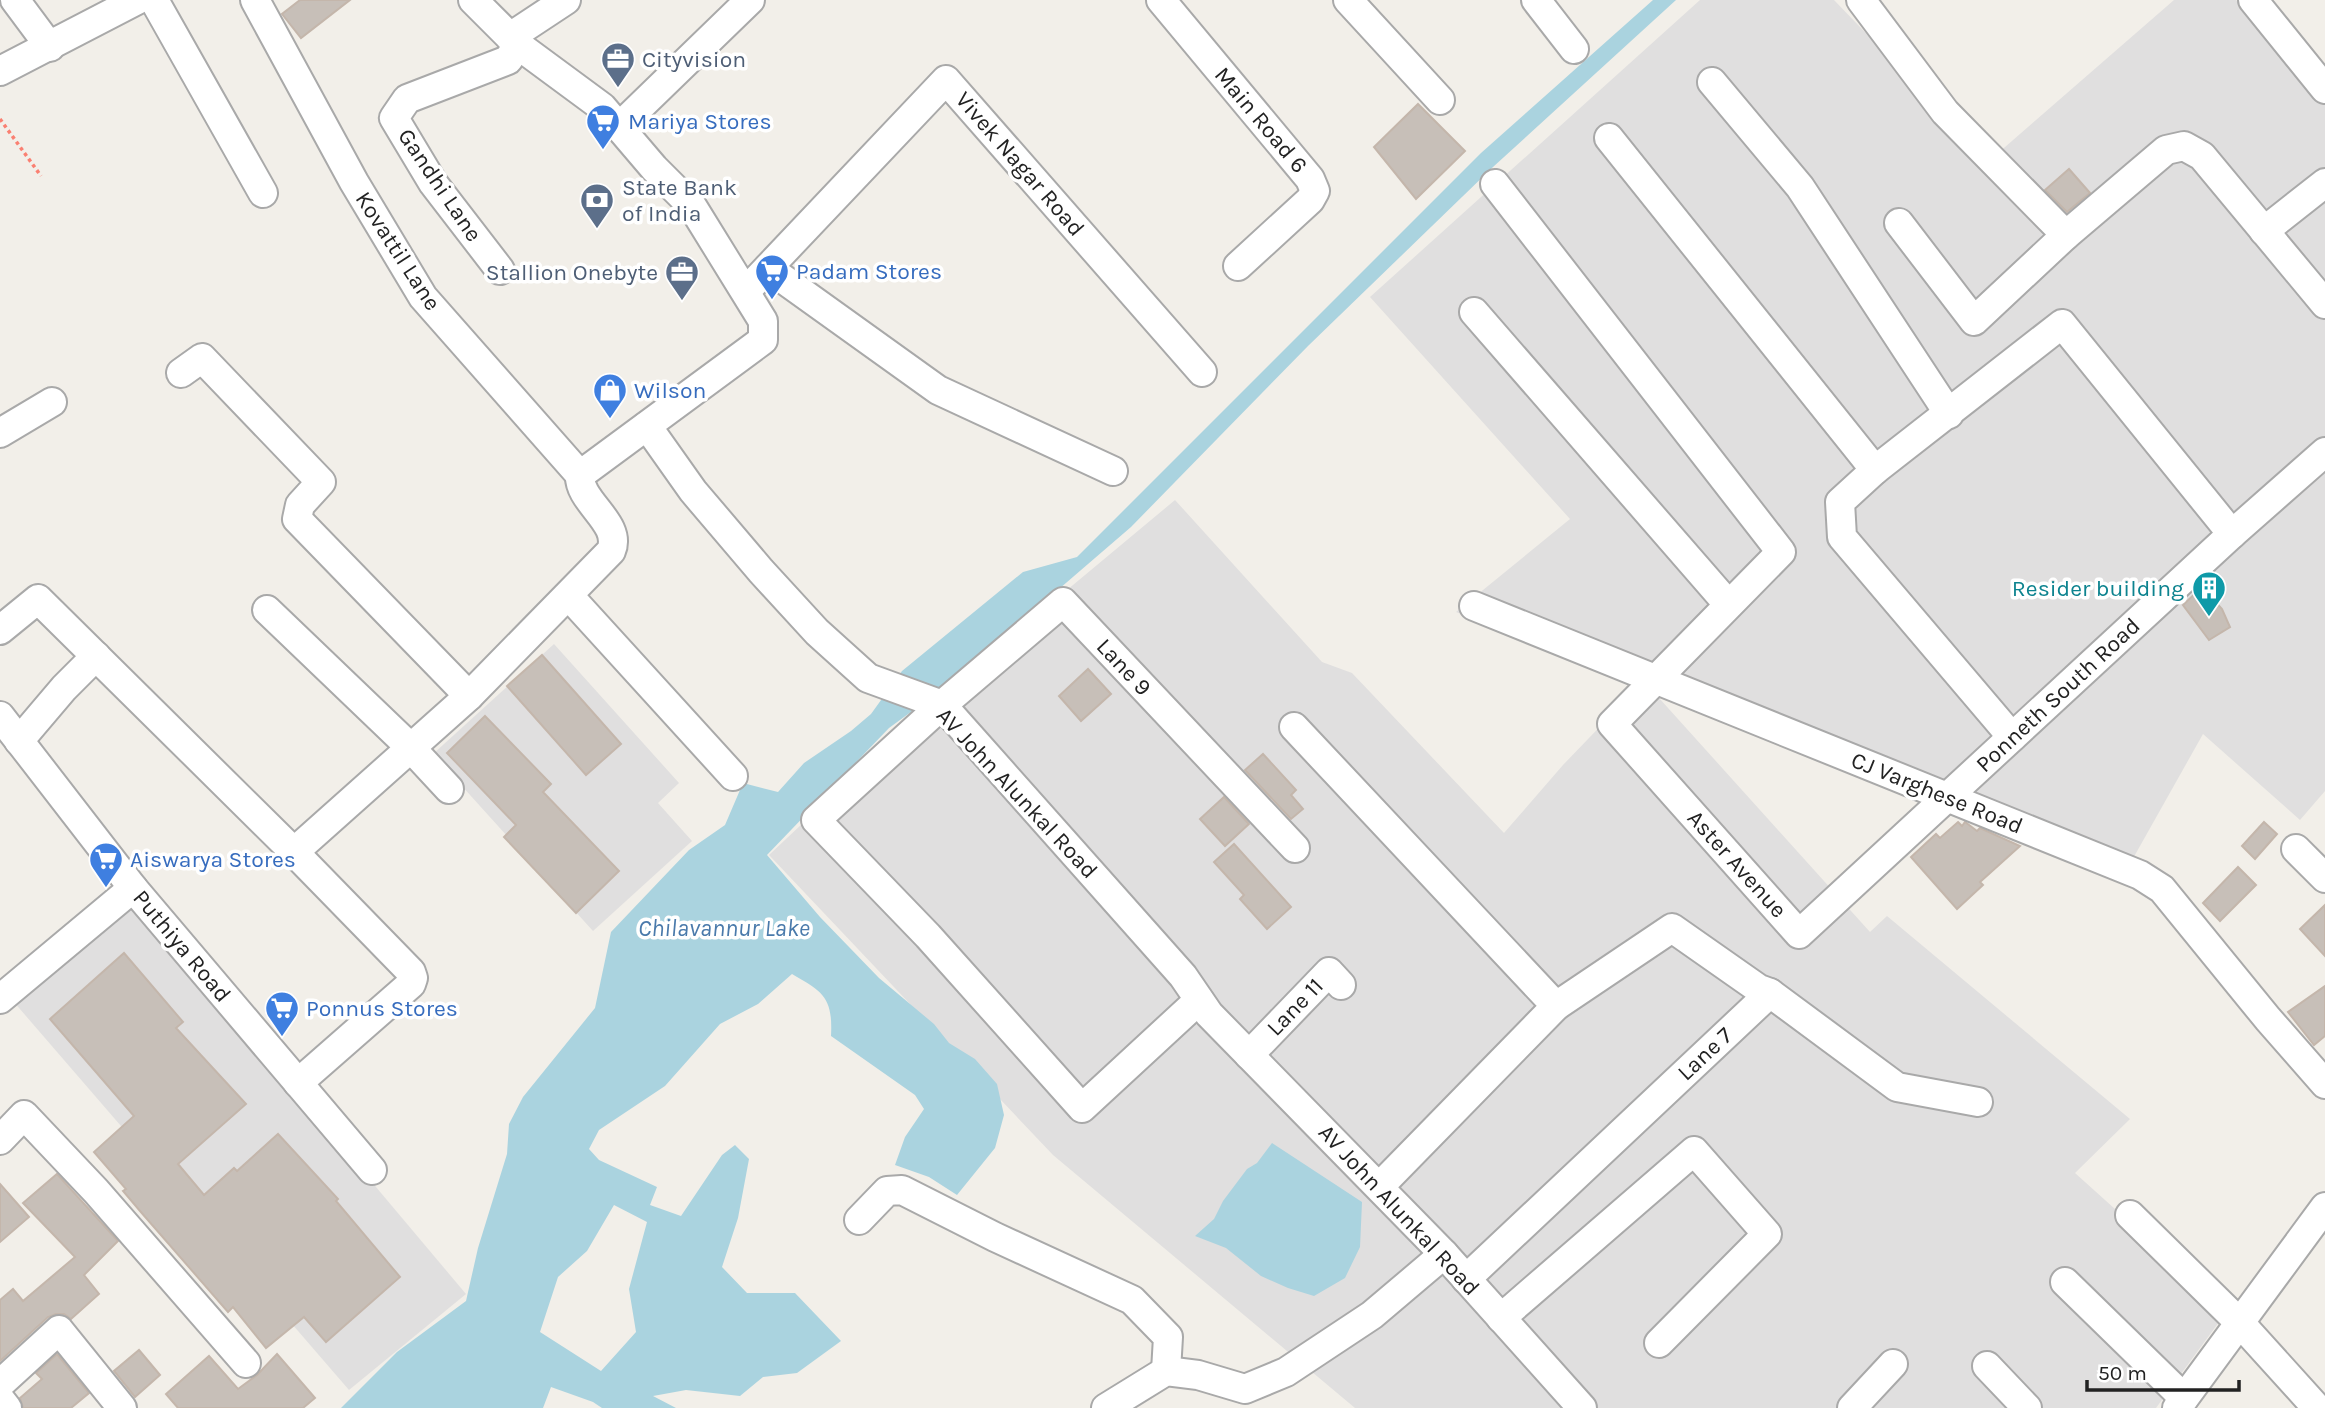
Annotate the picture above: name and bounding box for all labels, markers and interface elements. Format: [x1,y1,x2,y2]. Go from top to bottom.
office icon: Cityvision [599,40,637,89]
place label: Cityvision [642,46,746,73]
street label: Main Road 6 [1209,62,1313,178]
street label: Vivek Nagar Road [950,86,1090,242]
supermarket icon: Mariya Stores [584,102,622,151]
place label: Mariya Stores [628,108,771,135]
street label: Gandhi Lane [392,123,488,247]
place label: State Bank of India [622,174,737,227]
bank icon: State Bank of India [578,181,616,230]
street label: Kovattil Lane [350,187,446,315]
supermarket icon: Padam Stores [753,252,791,301]
office icon: Stallion Onebyte [663,253,701,302]
place label: Padam Stores [796,258,942,285]
place label: Stallion Onebyte [486,259,658,286]
shop icon: Wilson [591,371,629,420]
place label: Wilson [634,377,706,404]
building icon: Resider building [2190,569,2228,618]
place label: Resider building [2012,575,2184,602]
street label: Ponneth South Road [1970,612,2146,778]
street label: Lane 9 [1091,633,1157,701]
street label: AV John Alunkal Road [931,702,1103,884]
street label: CJ Varghese Road [1847,746,2027,840]
street label: Aster Avenue [1682,805,1792,923]
supermarket icon: Aiswarya Stores [87,840,125,889]
place label: Aiswarya Stores [130,846,296,873]
street label: Puthiya Road [127,885,237,1007]
water label: Chilavannur Lake [638,914,810,942]
street label: Lane 11 [1261,973,1329,1041]
supermarket icon: Ponnus Stores [263,989,301,1038]
place label: Ponnus Stores [306,995,458,1022]
street label: Lane 7 [1672,1022,1738,1086]
street label: AV John Alunkal Road [1313,1119,1485,1301]
scale bar [2087,1348,2239,1392]
text: 50 m [2098,1361,2147,1385]

